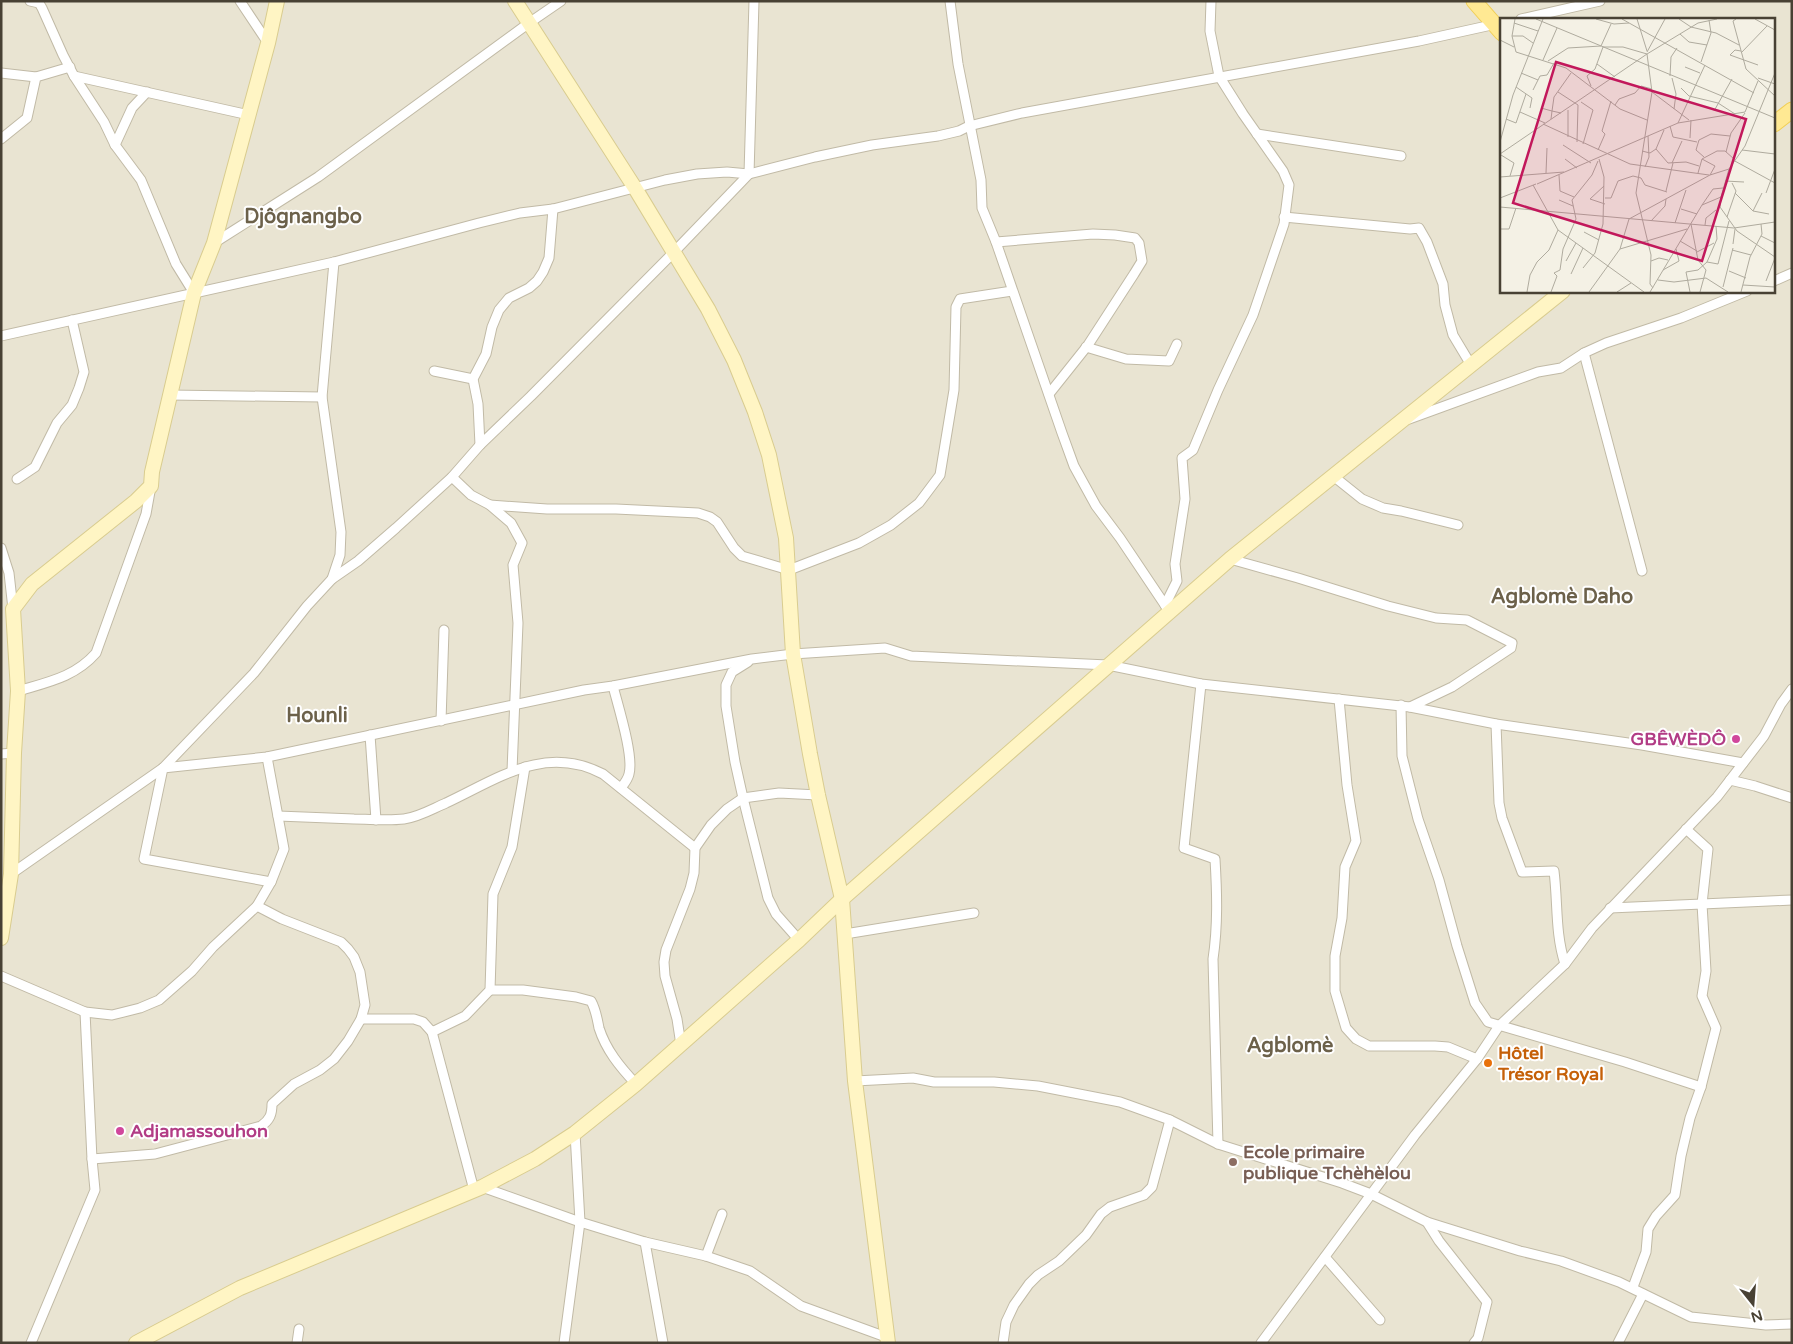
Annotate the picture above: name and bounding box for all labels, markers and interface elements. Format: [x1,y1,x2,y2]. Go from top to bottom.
inset map [1500,18,1776,292]
district label: Djôgnangbo [244,205,362,229]
district label: Agblomè Daho [1491,585,1633,609]
district label: Hounli [286,704,348,728]
place label: GBÊWÈDÔ [1631,728,1726,750]
marker: GBÊWÈDÔ [1730,733,1742,745]
district label: Agblomè [1247,1034,1333,1058]
place label: Hôtel Trésor Royal [1497,1042,1604,1085]
marker: Hôtel Trésor Royal [1482,1057,1494,1069]
place label: Adjamassouhon [130,1120,268,1142]
marker: Adjamassouhon [114,1125,126,1137]
place label: Ecole primaire publique Tchèhèlou [1243,1141,1411,1184]
marker: Ecole primaire publique Tchèhèlou [1227,1156,1239,1168]
north arrow [1728,1279,1778,1329]
text: N [1749,1306,1765,1326]

